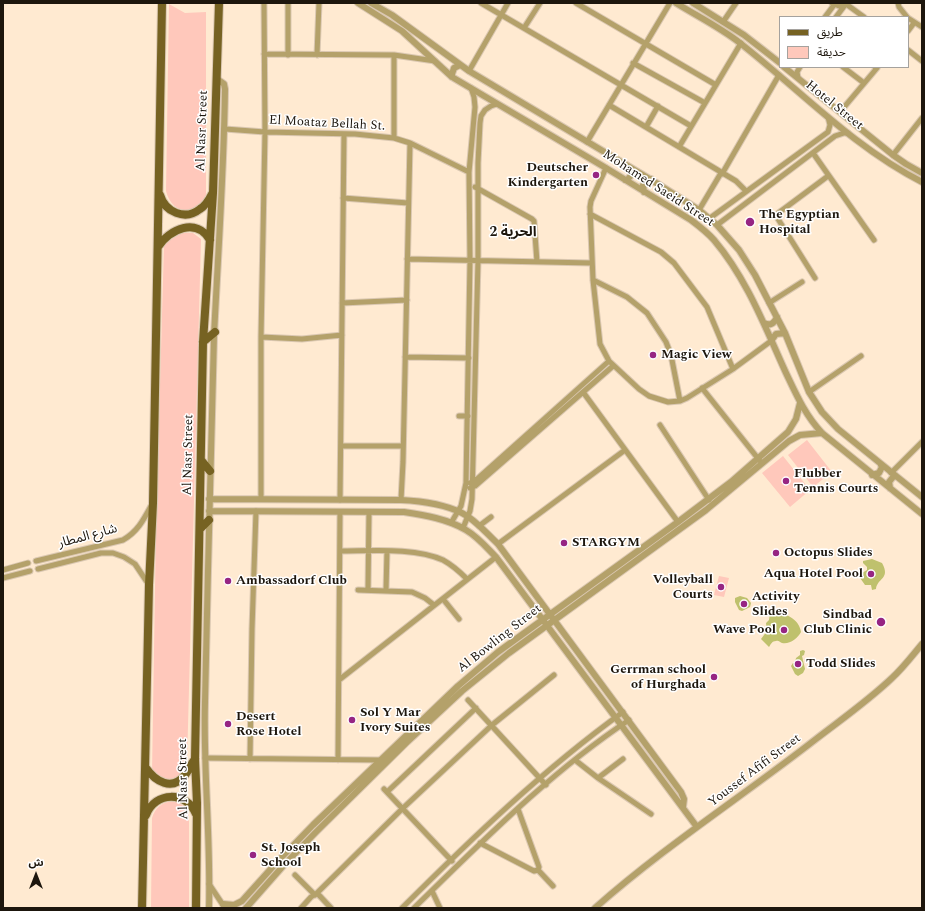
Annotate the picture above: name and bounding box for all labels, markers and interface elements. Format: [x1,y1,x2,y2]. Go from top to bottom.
legend [779,16,909,68]
text: طريق [817,23,843,42]
text: حديقة [817,43,846,62]
street label: Hotel Street [802,78,866,134]
street label: Al Nasr Street [194,90,212,172]
street label: El Moataz Bellah St. [268,113,386,135]
street label: Mohamed Saeid Street [599,147,717,231]
place label: Deutscher Kindergarten [508,160,588,191]
marker: Deutscher Kindergarten [591,170,601,180]
place label: The Egyptian Hospital [759,207,840,238]
marker: The Egyptian Hospital [744,216,756,228]
district label: الحرية 2 [489,225,537,241]
place label: Magic View [661,347,732,363]
marker: Magic View [648,350,658,360]
street label: Al Nasr Street [180,414,198,496]
place label: Flubber Tennis Courts [794,466,878,497]
marker: Flubber Tennis Courts [781,476,791,486]
street label: شارع المطار [57,522,119,552]
place label: STARGYM [572,535,640,551]
marker: STARGYM [559,538,569,548]
place label: Octopus Slides [784,545,873,561]
marker: Octopus Slides [771,548,781,558]
place label: Aqua Hotel Pool [764,566,863,582]
marker: Aqua Hotel Pool [866,569,876,579]
place label: Volleyball Courts [653,572,713,603]
place label: Ambassadorf Club [236,573,347,589]
marker: Ambassadorf Club [223,576,233,586]
marker: Volleyball Courts [716,582,726,592]
place label: Activity Slides [752,589,799,620]
marker: Activity Slides [739,599,749,609]
street label: Al Bowling Street [455,601,545,677]
place label: Sindbad Club Clinic [804,607,872,638]
marker: Sindbad Club Clinic [875,616,887,628]
place label: Wave Pool [713,622,776,638]
marker: Wave Pool [779,625,789,635]
place label: Todd Slides [806,656,876,672]
marker: Todd Slides [793,659,803,669]
place label: Gerrman school of Hurghada [610,662,706,693]
marker: Gerrman school of Hurghada [709,672,719,682]
place label: Sol Y Mar Ivory Suites [360,705,430,736]
place label: Desert Rose Hotel [236,709,301,740]
marker: Sol Y Mar Ivory Suites [347,715,357,725]
marker: Desert Rose Hotel [223,719,233,729]
street label: Youssef Afifi Street [706,731,804,811]
street label: Al Nasr Street [175,738,193,820]
place label: St. Joseph School [261,840,321,871]
marker: St. Joseph School [248,850,258,860]
text: ش [28,854,44,871]
north arrow [16,855,56,895]

